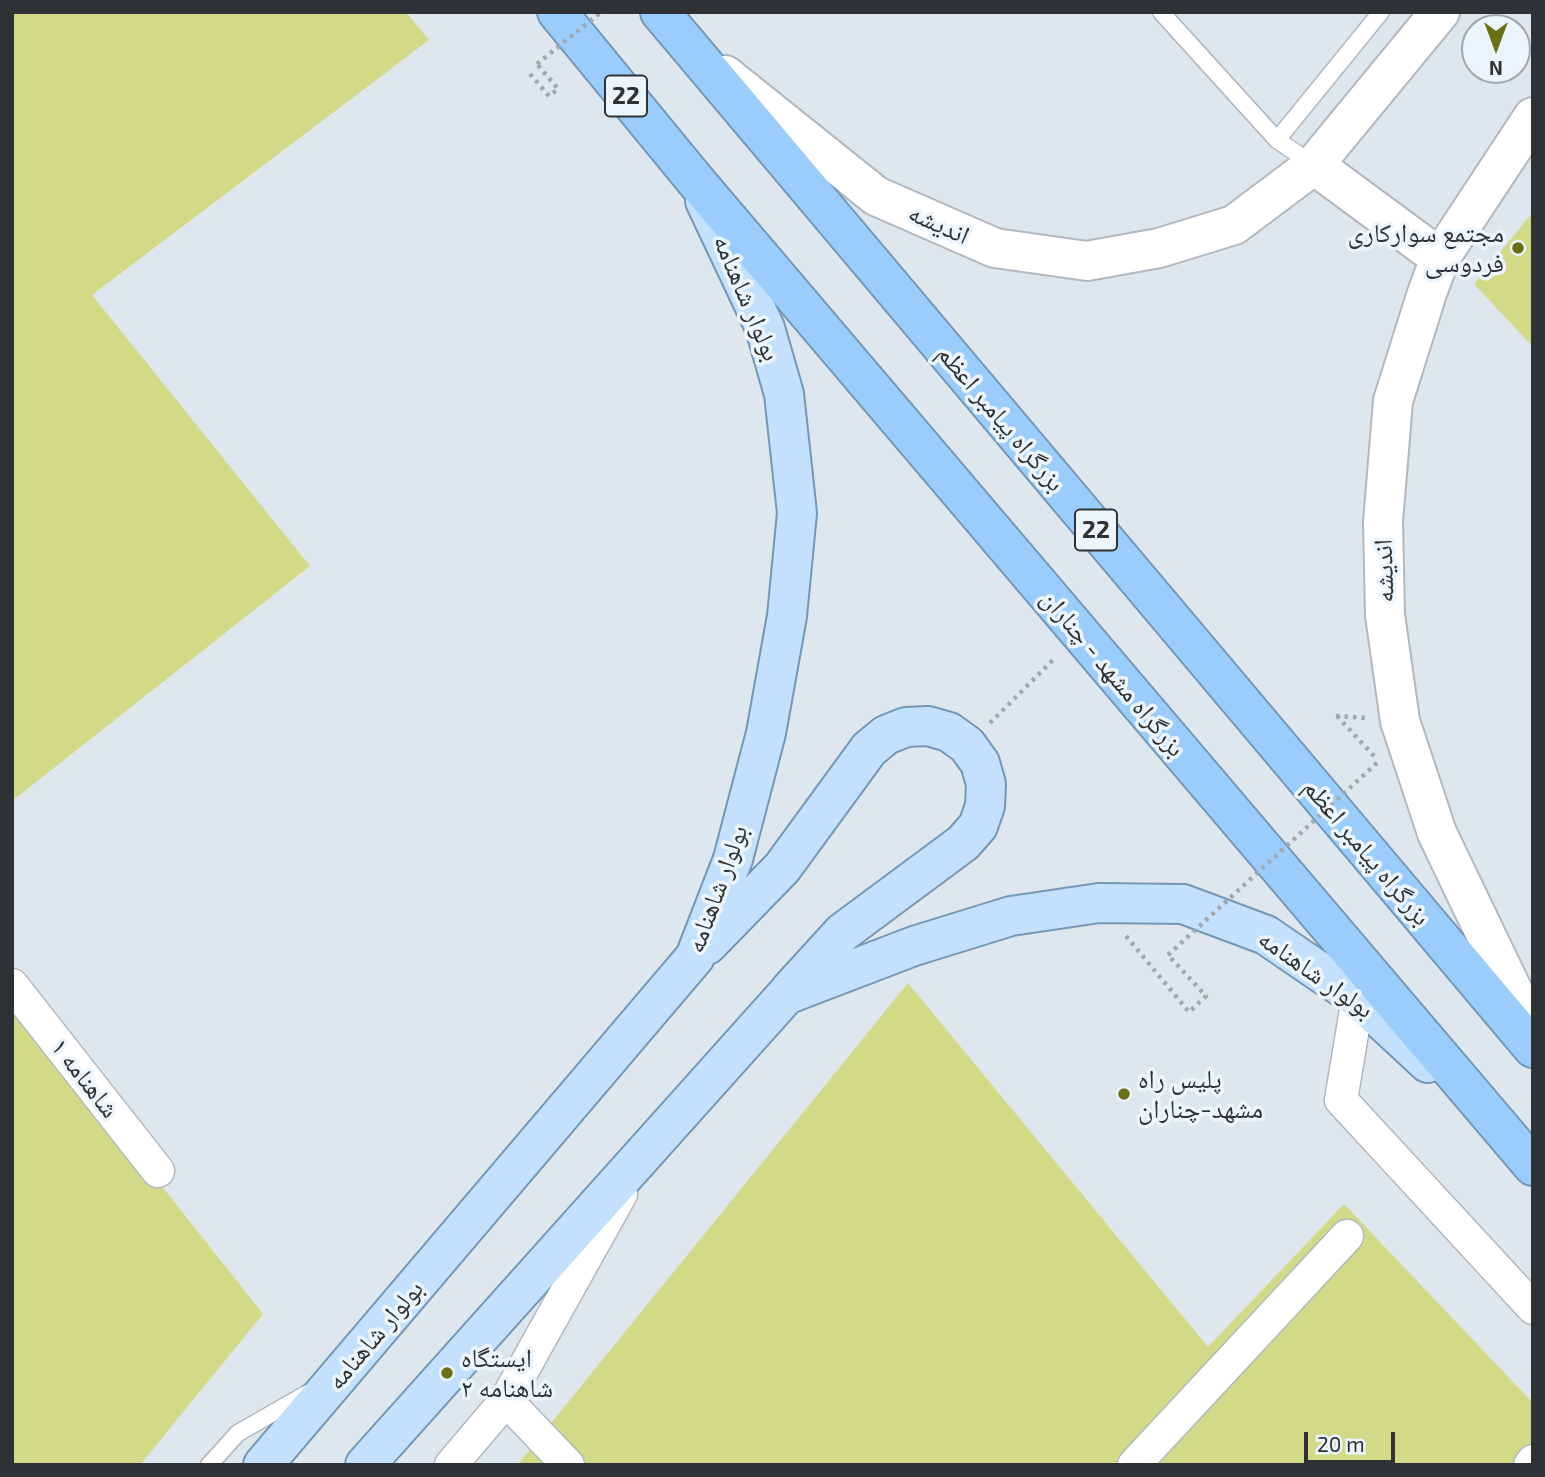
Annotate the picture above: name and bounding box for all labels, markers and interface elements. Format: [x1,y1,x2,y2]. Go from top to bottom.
north arrow [1461,14,1531,84]
text: N [1489,57,1503,80]
road number: 22 [605,76,647,116]
street label: اندیشه [904,197,974,251]
place label: مجتمع سوارکاری فردوسی [1348,217,1504,278]
street label: بولوار شاهنامه [707,230,787,366]
marker: مجتمع سوارکاری فردوسی [1510,240,1526,256]
street label: بزرگراه پیامبر اعظم [931,338,1071,498]
road number: 22 [1075,509,1117,550]
street label: اندیشه [1367,539,1401,603]
street label: بزرگراه مشهد - چناران [1034,583,1192,763]
street label: بزرگراه پیامبر اعظم [1297,772,1437,932]
street label: بولوار شاهنامه [679,821,755,957]
street label: بولوار شاهنامه [1252,923,1380,1025]
street label: شاهنامه ۱ [44,1032,126,1124]
place label: پلیس راه مشهد-چناران [1138,1063,1263,1124]
marker: پلیس راه مشهد-چناران [1116,1086,1132,1102]
street label: بولوار شاهنامه [320,1274,430,1396]
place label: ایستگاه شاهنامه ۲ [461,1342,553,1404]
marker: ایستگاه شاهنامه ۲ [439,1365,455,1381]
scale bar [1307,1418,1398,1462]
text: 20 m [1317,1431,1365,1456]

